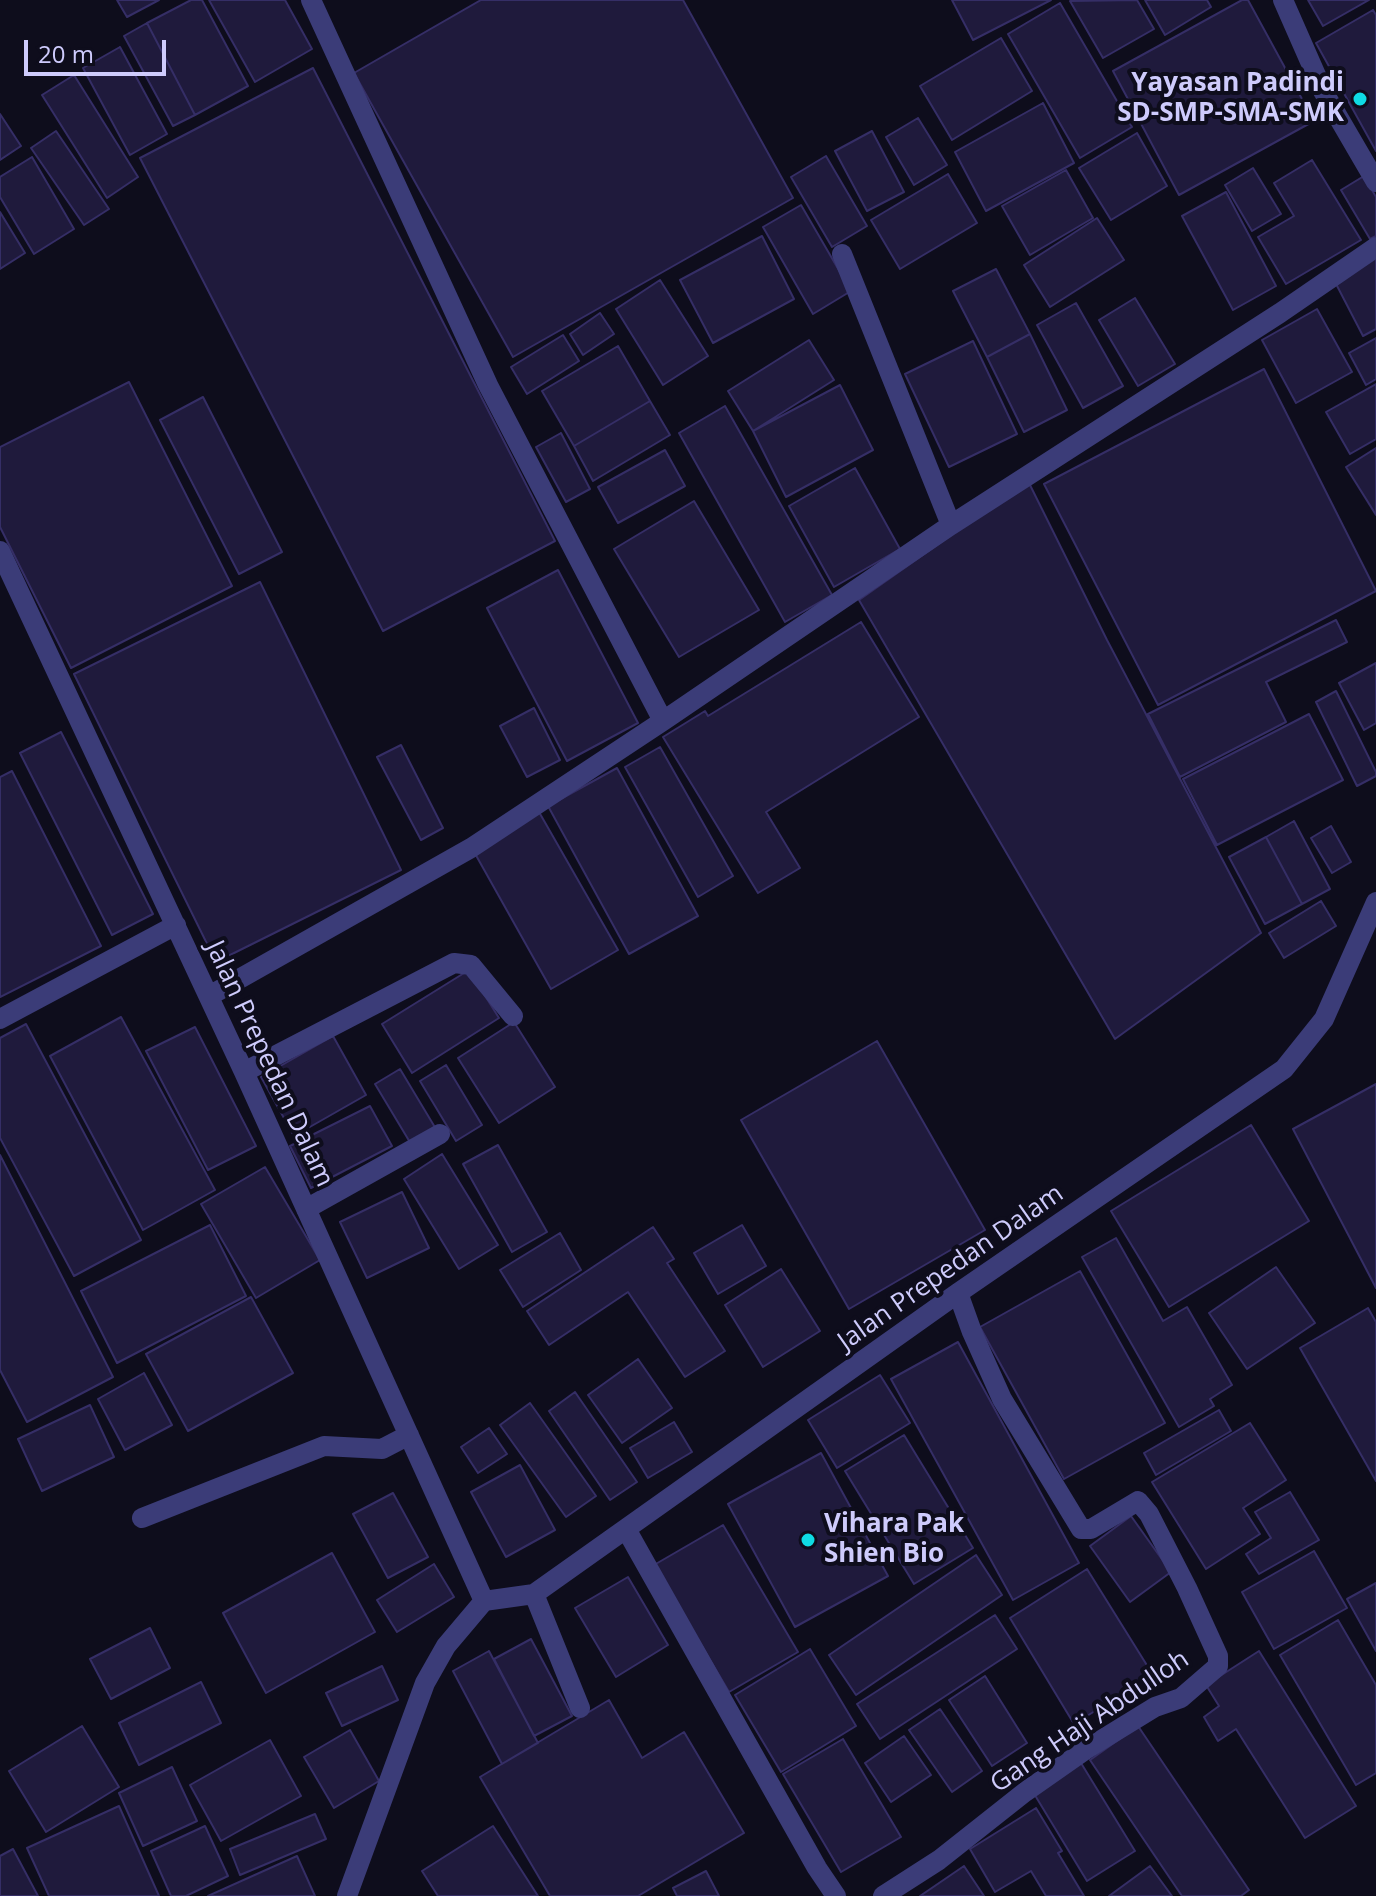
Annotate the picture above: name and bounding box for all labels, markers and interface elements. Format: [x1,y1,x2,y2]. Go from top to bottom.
scale bar [28,24,170,74]
text: 20 m [38,37,94,70]
place label: Yayasan Padindi SD-SMP-SMA-SMK [1117,68,1344,130]
marker: Yayasan Padindi SD-SMP-SMA-SMK [1351,90,1369,108]
street label: Jalan Prepedan Dalam [198,936,340,1192]
street label: Jalan Prepedan Dalam [832,1178,1070,1358]
place label: Vihara Pak Shien Bio [824,1509,964,1570]
marker: Vihara Pak Shien Bio [799,1531,817,1549]
street label: Gang Haji Abdulloh [985,1644,1195,1800]

